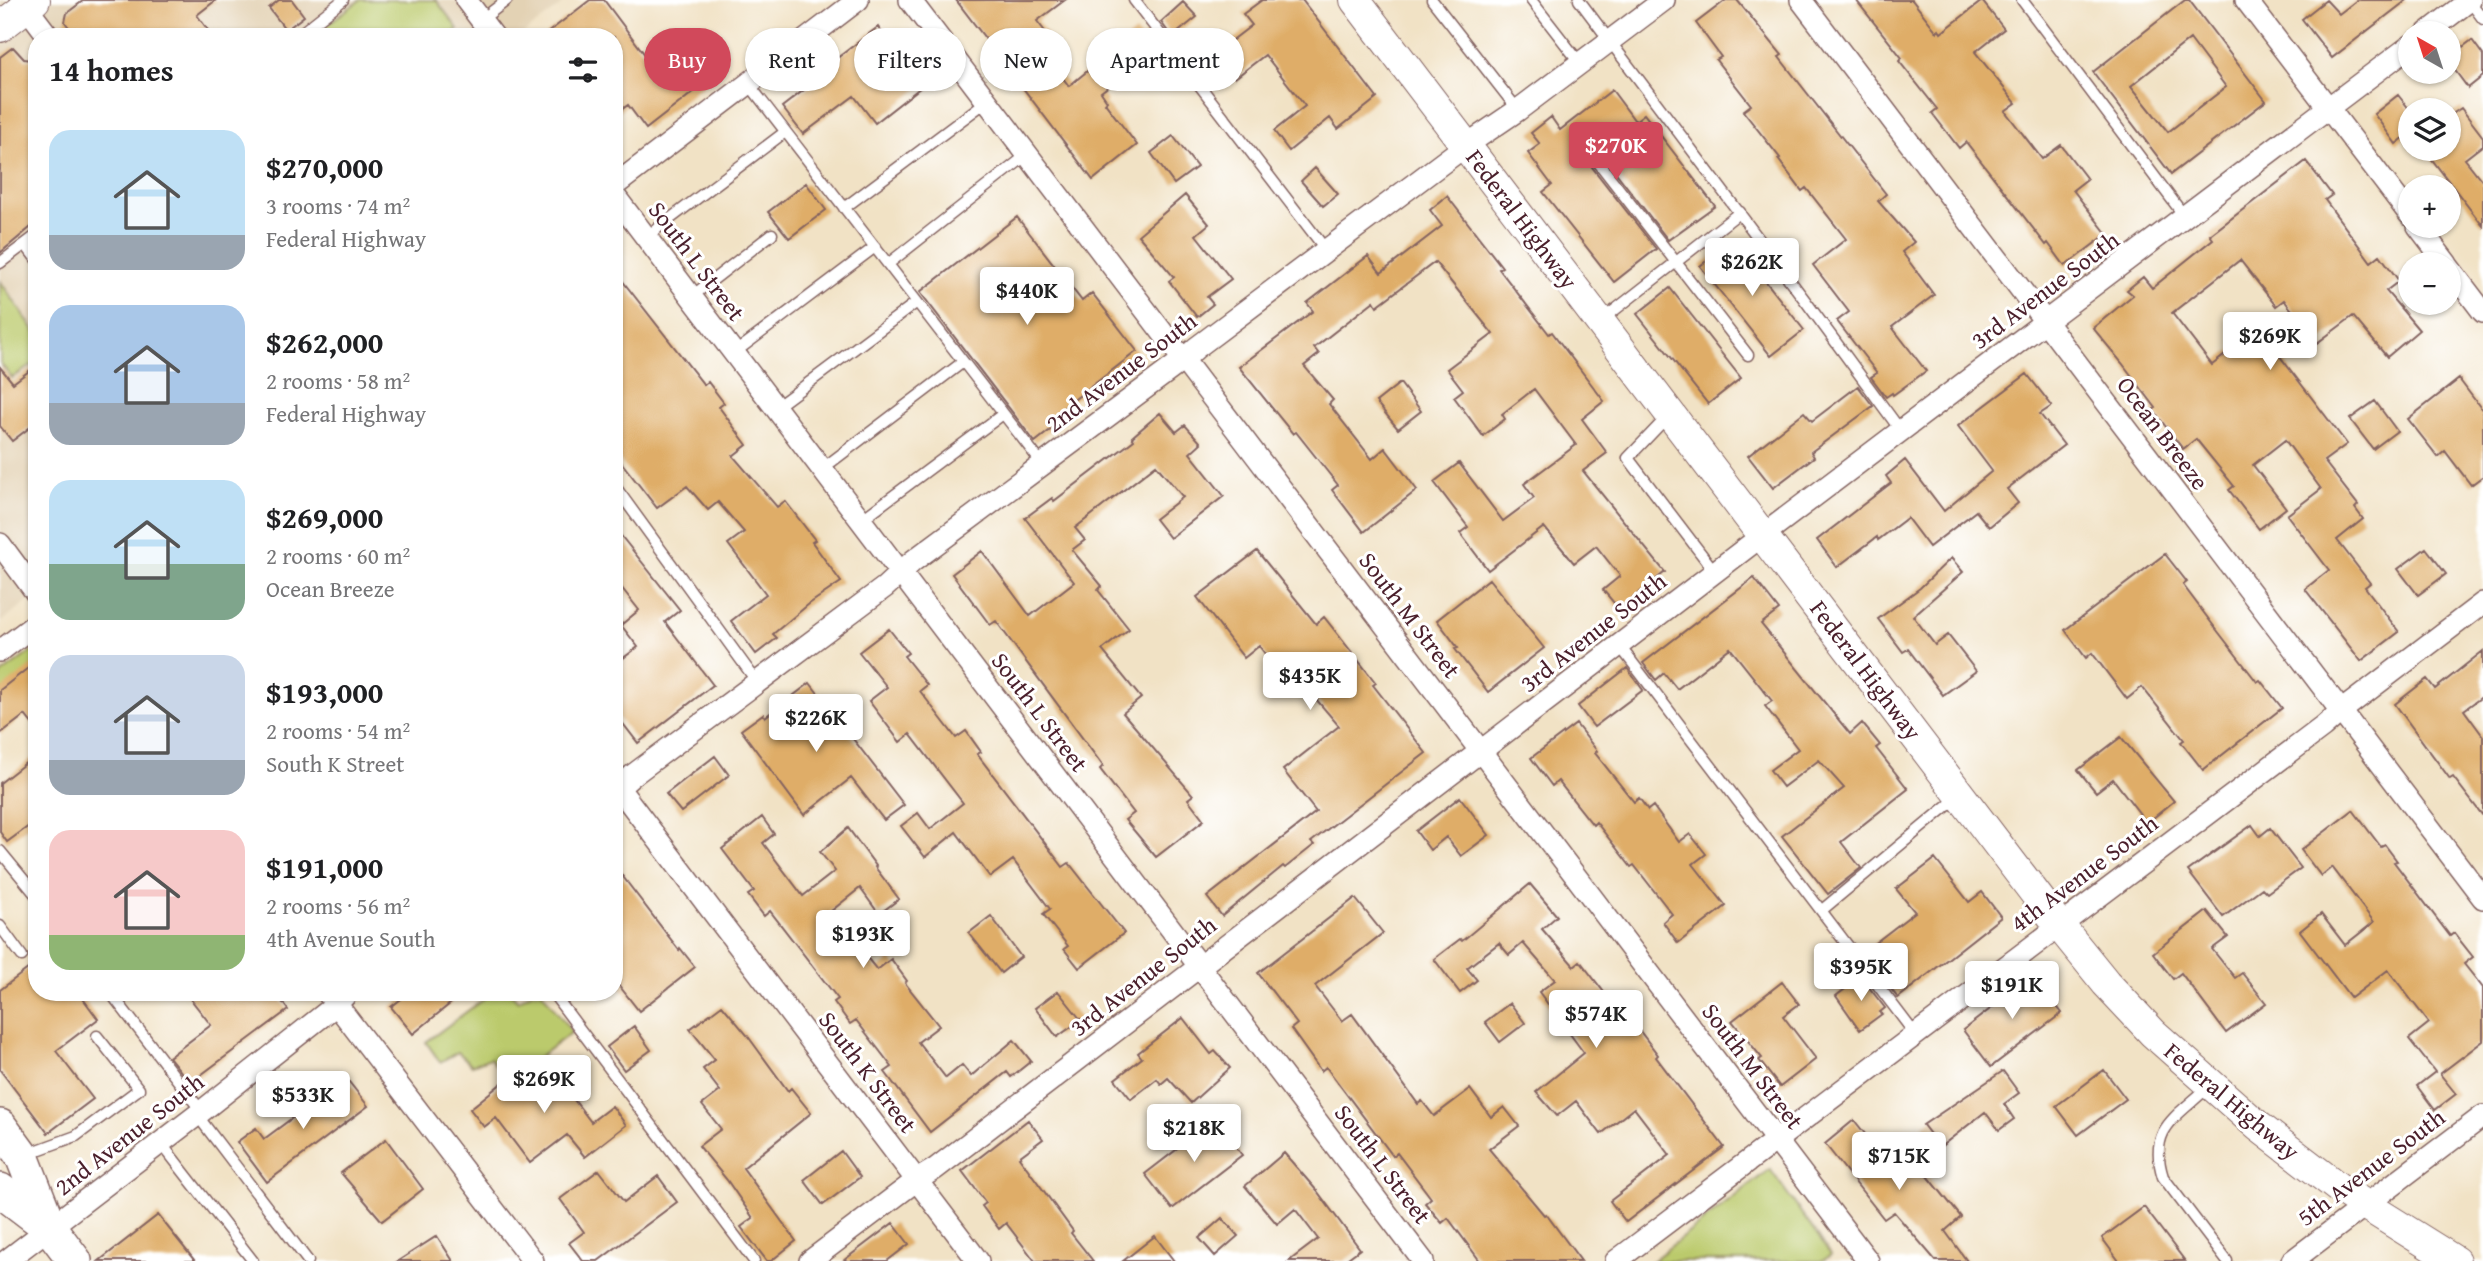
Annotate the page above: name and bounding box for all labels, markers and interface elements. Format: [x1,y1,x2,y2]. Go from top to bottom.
north arrow [2398,21,2460,84]
map controls [2398,21,2461,315]
chip: Buy [644,28,731,91]
chip: Rent [745,28,840,91]
chip: Filters [854,28,966,91]
chip: New [980,28,1072,91]
chip: Apartment [1086,28,1244,91]
text: 14 homes [49,48,174,92]
icon: filters [564,51,602,89]
button: layers [2398,98,2461,161]
pin: $270K [1567,122,1665,182]
text: $270K [1585,128,1647,161]
street label: Federal Highway [1458,142,1586,296]
text: $270,000 [266,145,383,189]
icon: home [105,158,189,242]
button: + [2398,175,2461,238]
text: 3 rooms · 74 m² [266,189,410,222]
street label: South L Street [640,194,754,329]
text: Federal Highway [266,222,426,255]
street label: 3rd Avenue South [1964,222,2127,357]
pin: $262K [1703,238,1801,298]
text: $262K [1721,244,1783,277]
button: − [2398,252,2461,315]
pin: $440K [978,268,1076,327]
text: $440K [996,273,1058,306]
street label: 2nd Avenue South [1038,303,1204,440]
pin: $269K [2221,312,2319,372]
text: $269K [2239,318,2301,351]
text: $262,000 [266,320,383,364]
icon: home [105,333,189,417]
text: 2 rooms · 58 m² [266,364,410,397]
street label: Ocean Breeze [2109,369,2217,497]
text: Federal Highway [266,397,426,430]
text: $269,000 [266,495,383,539]
icon: home [105,508,189,592]
text: 2 rooms · 60 m² [266,539,410,572]
street label: South M Street [1351,545,1469,686]
street label: 3rd Avenue South [1512,563,1674,700]
text: Ocean Breeze [266,572,394,605]
street label: Federal Highway [1802,593,1930,747]
street label: South L Street [983,645,1097,780]
pin: $435K [1261,652,1359,712]
text: $435K [1279,658,1341,691]
text: $193,000 [266,670,383,714]
icon: home [105,683,189,767]
pin: $226K [767,694,865,754]
text: $226K [785,700,847,733]
text: 2 rooms · 54 m² [266,714,410,747]
text: South K Street [266,747,404,780]
street label: 4th Avenue South [2003,806,2166,940]
text: $191,000 [266,845,383,889]
icon: home [105,858,189,942]
text: 2 rooms · 56 m² [266,889,410,922]
street label: 3rd Avenue South [1062,907,1224,1044]
pin: $193K [814,911,912,970]
text: $193K [832,916,894,949]
text: 4th Avenue South [266,922,435,955]
pin: $395K [1812,944,1910,1003]
text: $395K [1830,949,1892,982]
pin: $191K [1963,962,2061,1021]
text: $191K [1981,967,2043,1000]
pin: $574K [1547,990,1645,1050]
text: $574K [1565,996,1627,1029]
street label: South M Street [1694,996,1812,1137]
street label: South K Street [811,1004,926,1141]
street label: Federal Highway [2157,1034,2307,1168]
pin: $269K [495,1056,593,1115]
text: $269K [513,1061,575,1094]
street label: 2nd Avenue South [47,1064,212,1204]
pin: $533K [254,1072,352,1131]
text: $533K [272,1077,334,1110]
street label: South L Street [1326,1097,1440,1232]
street label: 5th Avenue South [2290,1100,2453,1234]
pin: $218K [1145,1104,1243,1164]
text: $218K [1163,1110,1225,1143]
pin: $715K [1850,1132,1948,1192]
text: $715K [1868,1138,1930,1171]

